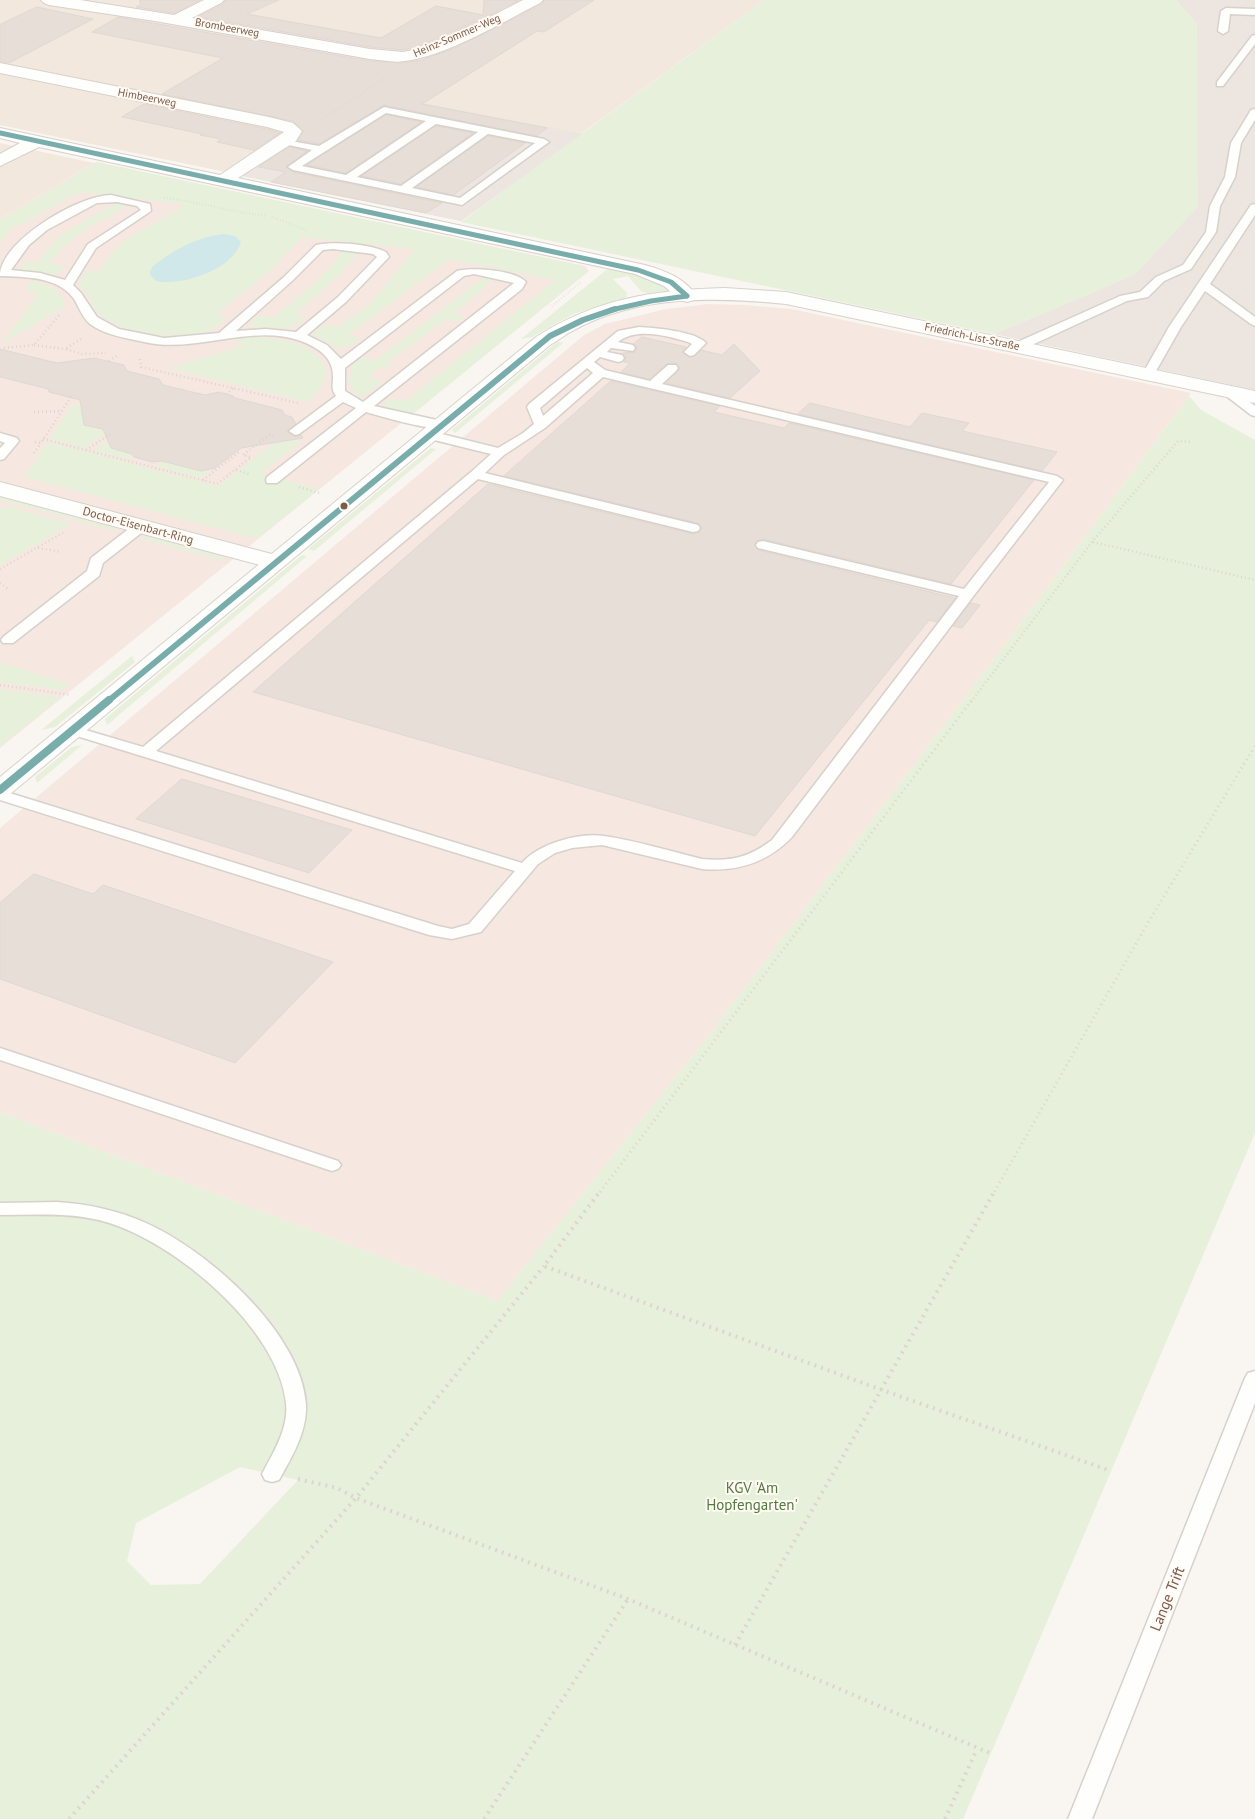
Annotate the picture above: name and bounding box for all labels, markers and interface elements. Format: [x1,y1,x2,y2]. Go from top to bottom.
street label: Heinz-Sommer-Weg [411,12,503,60]
street label: Brombeerweg [194,16,260,40]
street label: Himbeerweg [117,86,177,110]
street label: Friedrich-List-Straße [923,320,1021,354]
unlabelled marker [339,501,349,511]
street label: Doctor-Eisenbart-Ring [81,504,195,548]
park label: KGV 'Am Hopfengarten' [706,1480,798,1515]
street label: Lange Trift [1147,1564,1189,1634]

